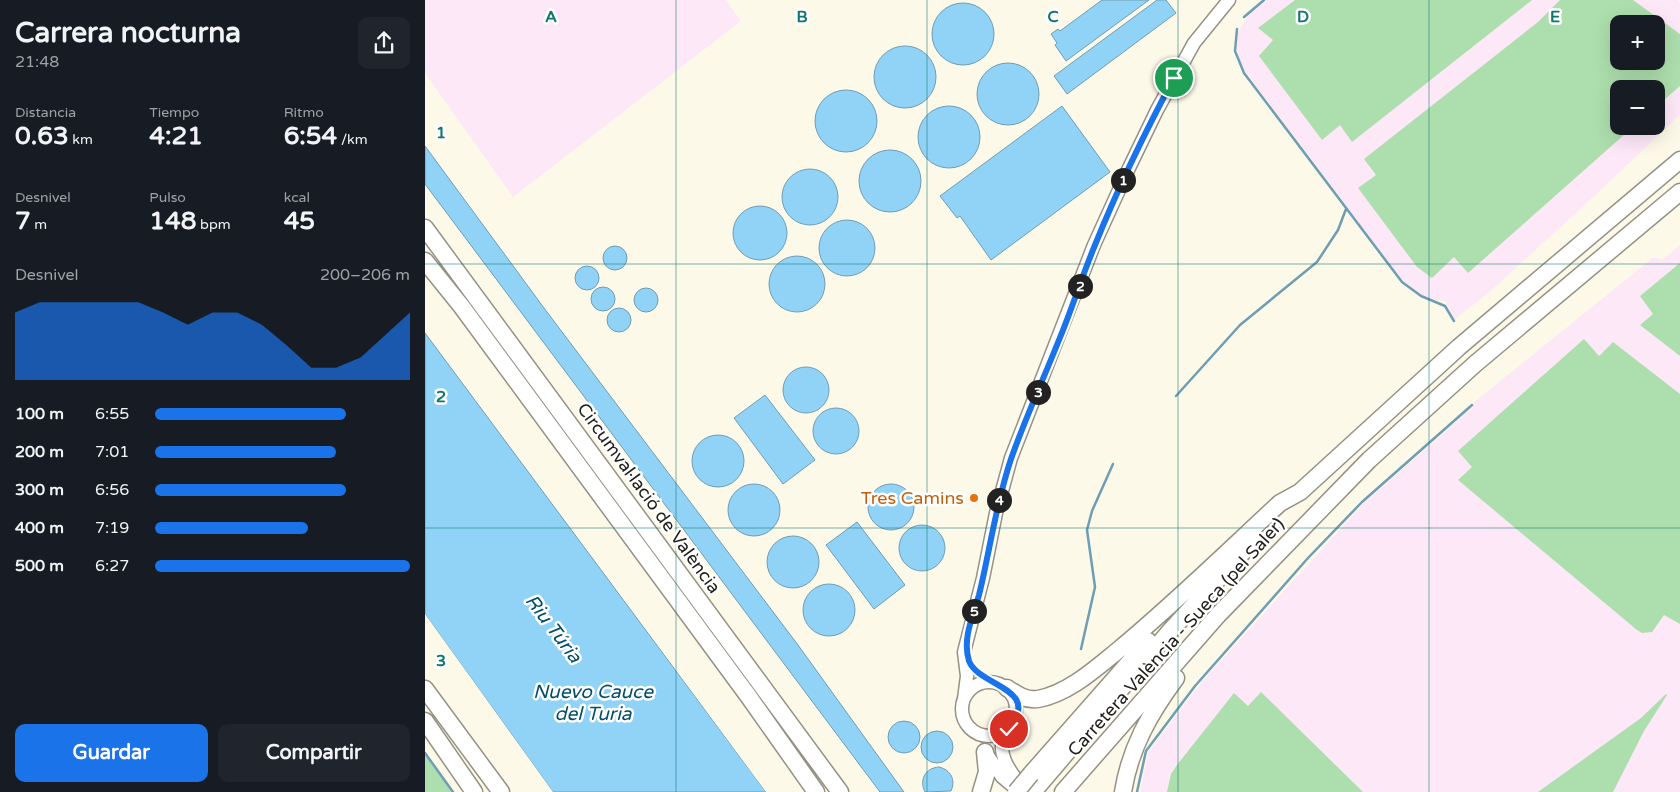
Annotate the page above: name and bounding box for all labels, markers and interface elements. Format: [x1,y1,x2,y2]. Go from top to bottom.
text: A [545,7,557,27]
text: B [796,7,808,27]
text: C [1047,7,1059,27]
text: D [1297,7,1309,27]
text: E [1550,7,1560,27]
map controls [1610,15,1665,135]
button: + [1610,15,1665,70]
text: Carrera nocturna [15,16,241,50]
button: share [358,17,410,69]
text: 21:48 [15,52,59,72]
pin [1153,57,1195,99]
icon: arrive [1160,64,1188,92]
button: − [1610,80,1665,135]
text: Distancia [15,104,76,121]
text: Tiempo [149,104,199,121]
text: Ritmo [284,104,324,121]
text: 0.63 [15,121,69,151]
text: 4:21 [149,121,203,151]
text: 6:54 [284,121,337,151]
text: 1 [436,123,446,143]
text: km [69,131,93,148]
text: /km [337,131,368,148]
pin: 1 [1111,168,1135,192]
text: 1 [1119,172,1128,189]
text: Desnivel [15,189,71,206]
text: Pulso [149,189,186,206]
text: kcal [284,189,310,206]
text: 7 [15,206,31,236]
text: 148 [149,206,196,236]
text: 45 [284,206,315,236]
text: m [31,216,47,233]
text: bpm [196,216,231,233]
text: Desnivel [15,265,79,285]
text: 200–206 m [320,265,410,285]
pin: 2 [1067,274,1093,298]
text: 2 [1076,278,1085,295]
pin: 3 [1025,380,1051,404]
text: 3 [1034,384,1043,401]
text: 2 [436,387,446,407]
street label: Circumval·lació de València [572,398,726,598]
text: 100 m [15,404,64,424]
text: 6:55 [95,404,129,424]
text: 200 m [15,442,64,462]
text: 7:01 [95,442,129,462]
text: 300 m [15,480,64,500]
text: 6:56 [95,480,129,500]
place label: Tres Camins [861,487,964,509]
pin: 4 [987,488,1011,512]
marker: Tres Camins [968,492,980,504]
text: 4 [995,492,1004,509]
street label: Carretera València - Sueca (pel Saler) [1063,513,1289,761]
text: 400 m [15,518,64,538]
text: 7:19 [95,518,129,538]
text: 500 m [15,556,64,576]
text: 6:27 [95,556,129,576]
water label: Riu Túria [521,590,587,668]
pin: 5 [961,598,987,624]
text: 5 [970,603,979,620]
text: 3 [436,651,446,671]
water label: Nuevo Cauce del Turia [533,681,654,725]
pin [988,708,1030,750]
icon: check [995,715,1023,743]
button: Guardar [15,724,208,782]
button: Compartir [218,724,410,782]

